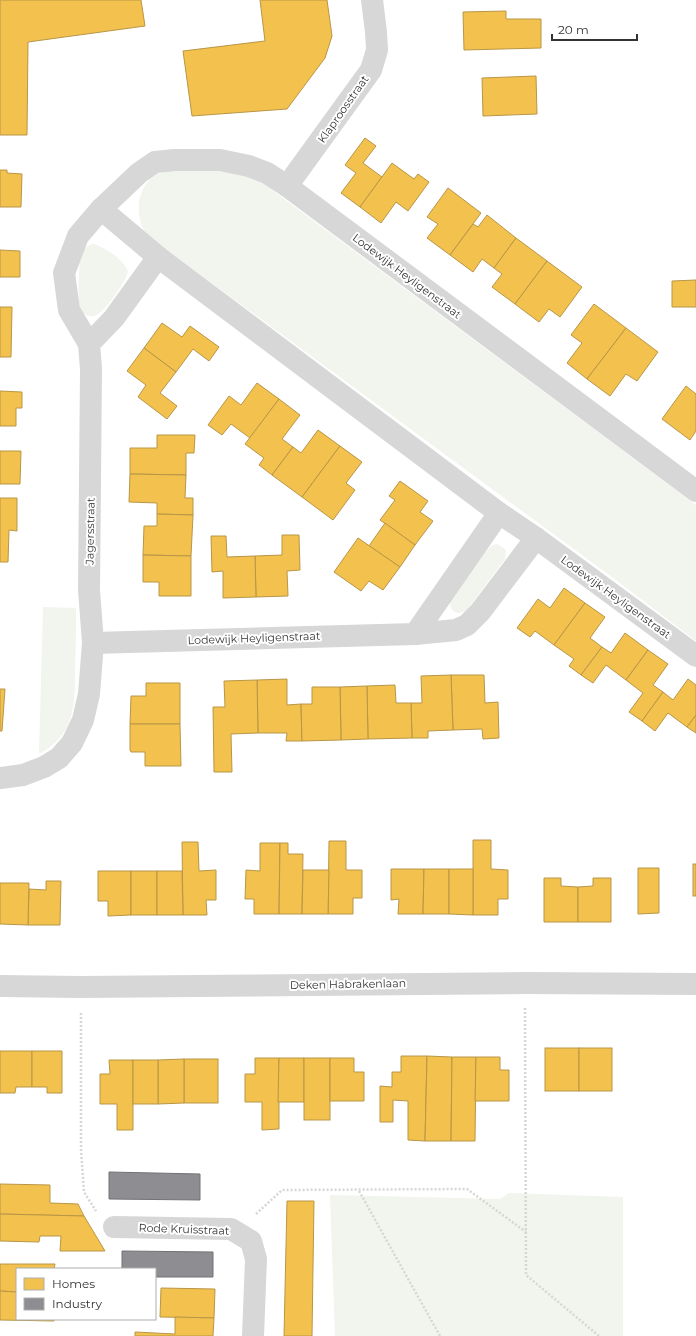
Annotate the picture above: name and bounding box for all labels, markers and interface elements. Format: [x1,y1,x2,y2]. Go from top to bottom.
scale bar [552,16,637,42]
text: 20 m [558,22,589,37]
street label: Klaproosstraat [314,72,372,146]
street label: Lodewijk Heyligenstraat [350,230,465,322]
street label: Jagersstraat [82,497,98,566]
street label: Lodewijk Heyligenstraat [558,552,674,642]
street label: Lodewijk Heyligenstraat [187,629,321,647]
street label: Deken Habrakenlaan [290,976,406,992]
street label: Rode Kruisstraat [138,1220,230,1238]
legend [16,1268,156,1320]
text: Homes [52,1276,95,1291]
text: Industry [52,1296,102,1311]

